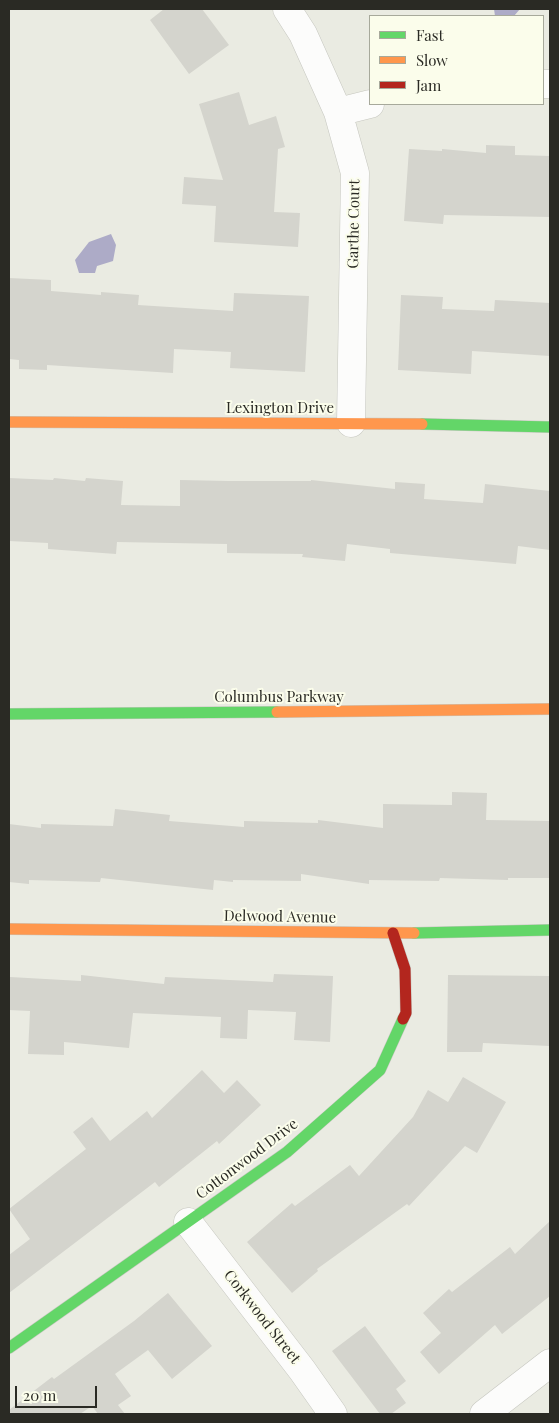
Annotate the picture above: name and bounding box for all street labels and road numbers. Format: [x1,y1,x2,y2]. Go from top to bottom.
street label: Garthe Court [344,179,364,269]
street label: Lexington Drive [226,399,334,417]
street label: Columbus Parkway [214,688,344,706]
street label: Delwood Avenue [224,907,336,927]
street label: Cottonwood Drive [193,1115,301,1203]
street label: Corkwood Street [220,1267,304,1367]

